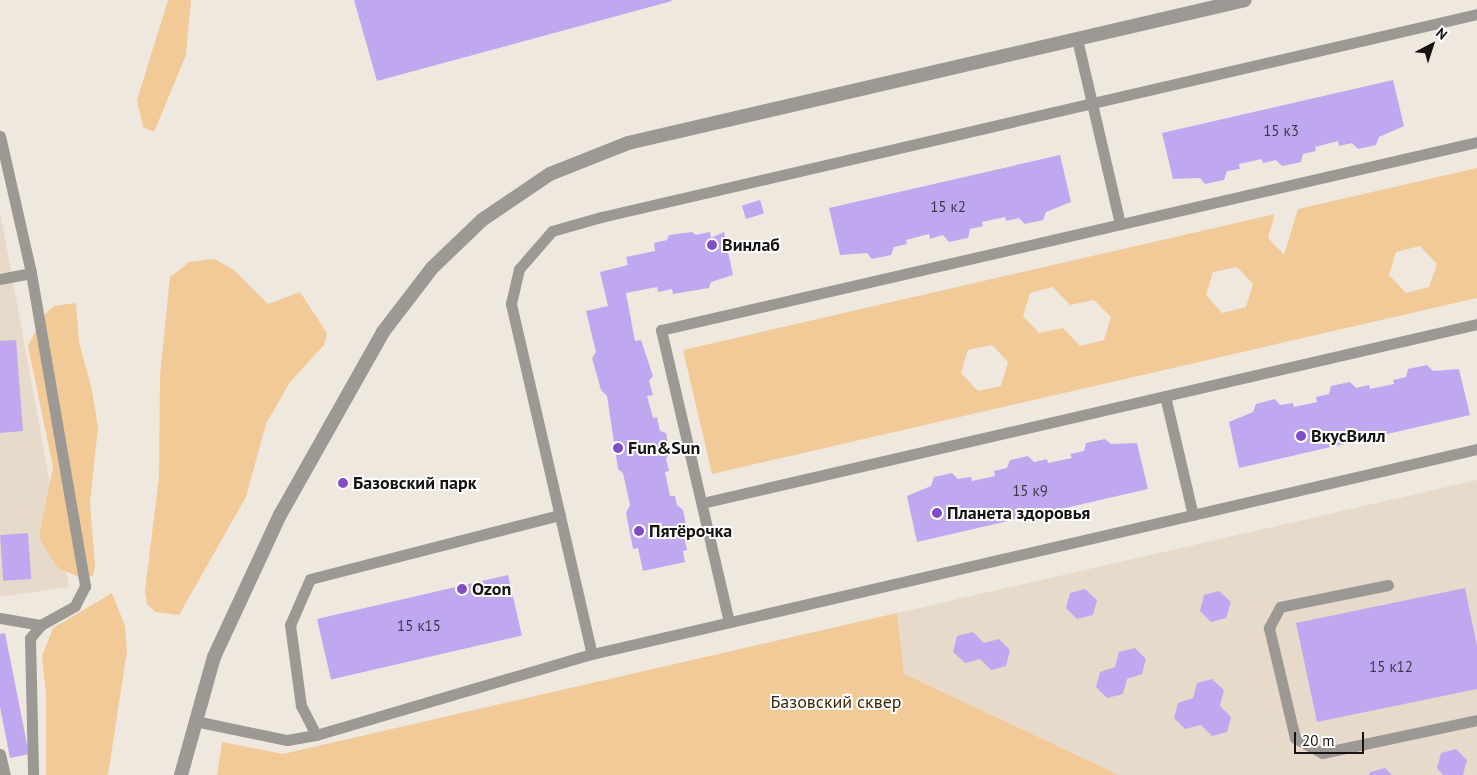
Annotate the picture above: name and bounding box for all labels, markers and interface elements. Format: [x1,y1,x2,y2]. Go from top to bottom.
north arrow [1407,20,1457,70]
text: N [1432,24,1451,43]
house number: 15 к3 [1263,122,1299,140]
house number: 15 к2 [930,198,966,216]
place label: Винлаб [722,234,780,256]
marker: Винлаб [706,239,718,251]
place label: ВкусВилл [1311,425,1385,447]
marker: ВкусВилл [1295,430,1307,442]
place label: Fun&Sun [628,437,700,459]
marker: Fun&Sun [612,442,624,454]
place label: Базовский парк [353,472,477,494]
marker: Базовский парк [337,477,349,489]
house number: 15 к9 [1012,482,1048,500]
place label: Планета здоровья [947,502,1090,524]
marker: Планета здоровья [931,507,943,519]
place label: Пятёрочка [649,520,732,542]
marker: Пятёрочка [633,525,645,537]
place label: Ozon [472,578,511,600]
marker: Ozon [456,583,468,595]
house number: 15 к15 [397,617,441,635]
house number: 15 к12 [1369,658,1413,676]
park label: Базовский сквер [770,691,902,713]
scale bar [1297,722,1367,754]
text: 20 m [1302,731,1335,750]

